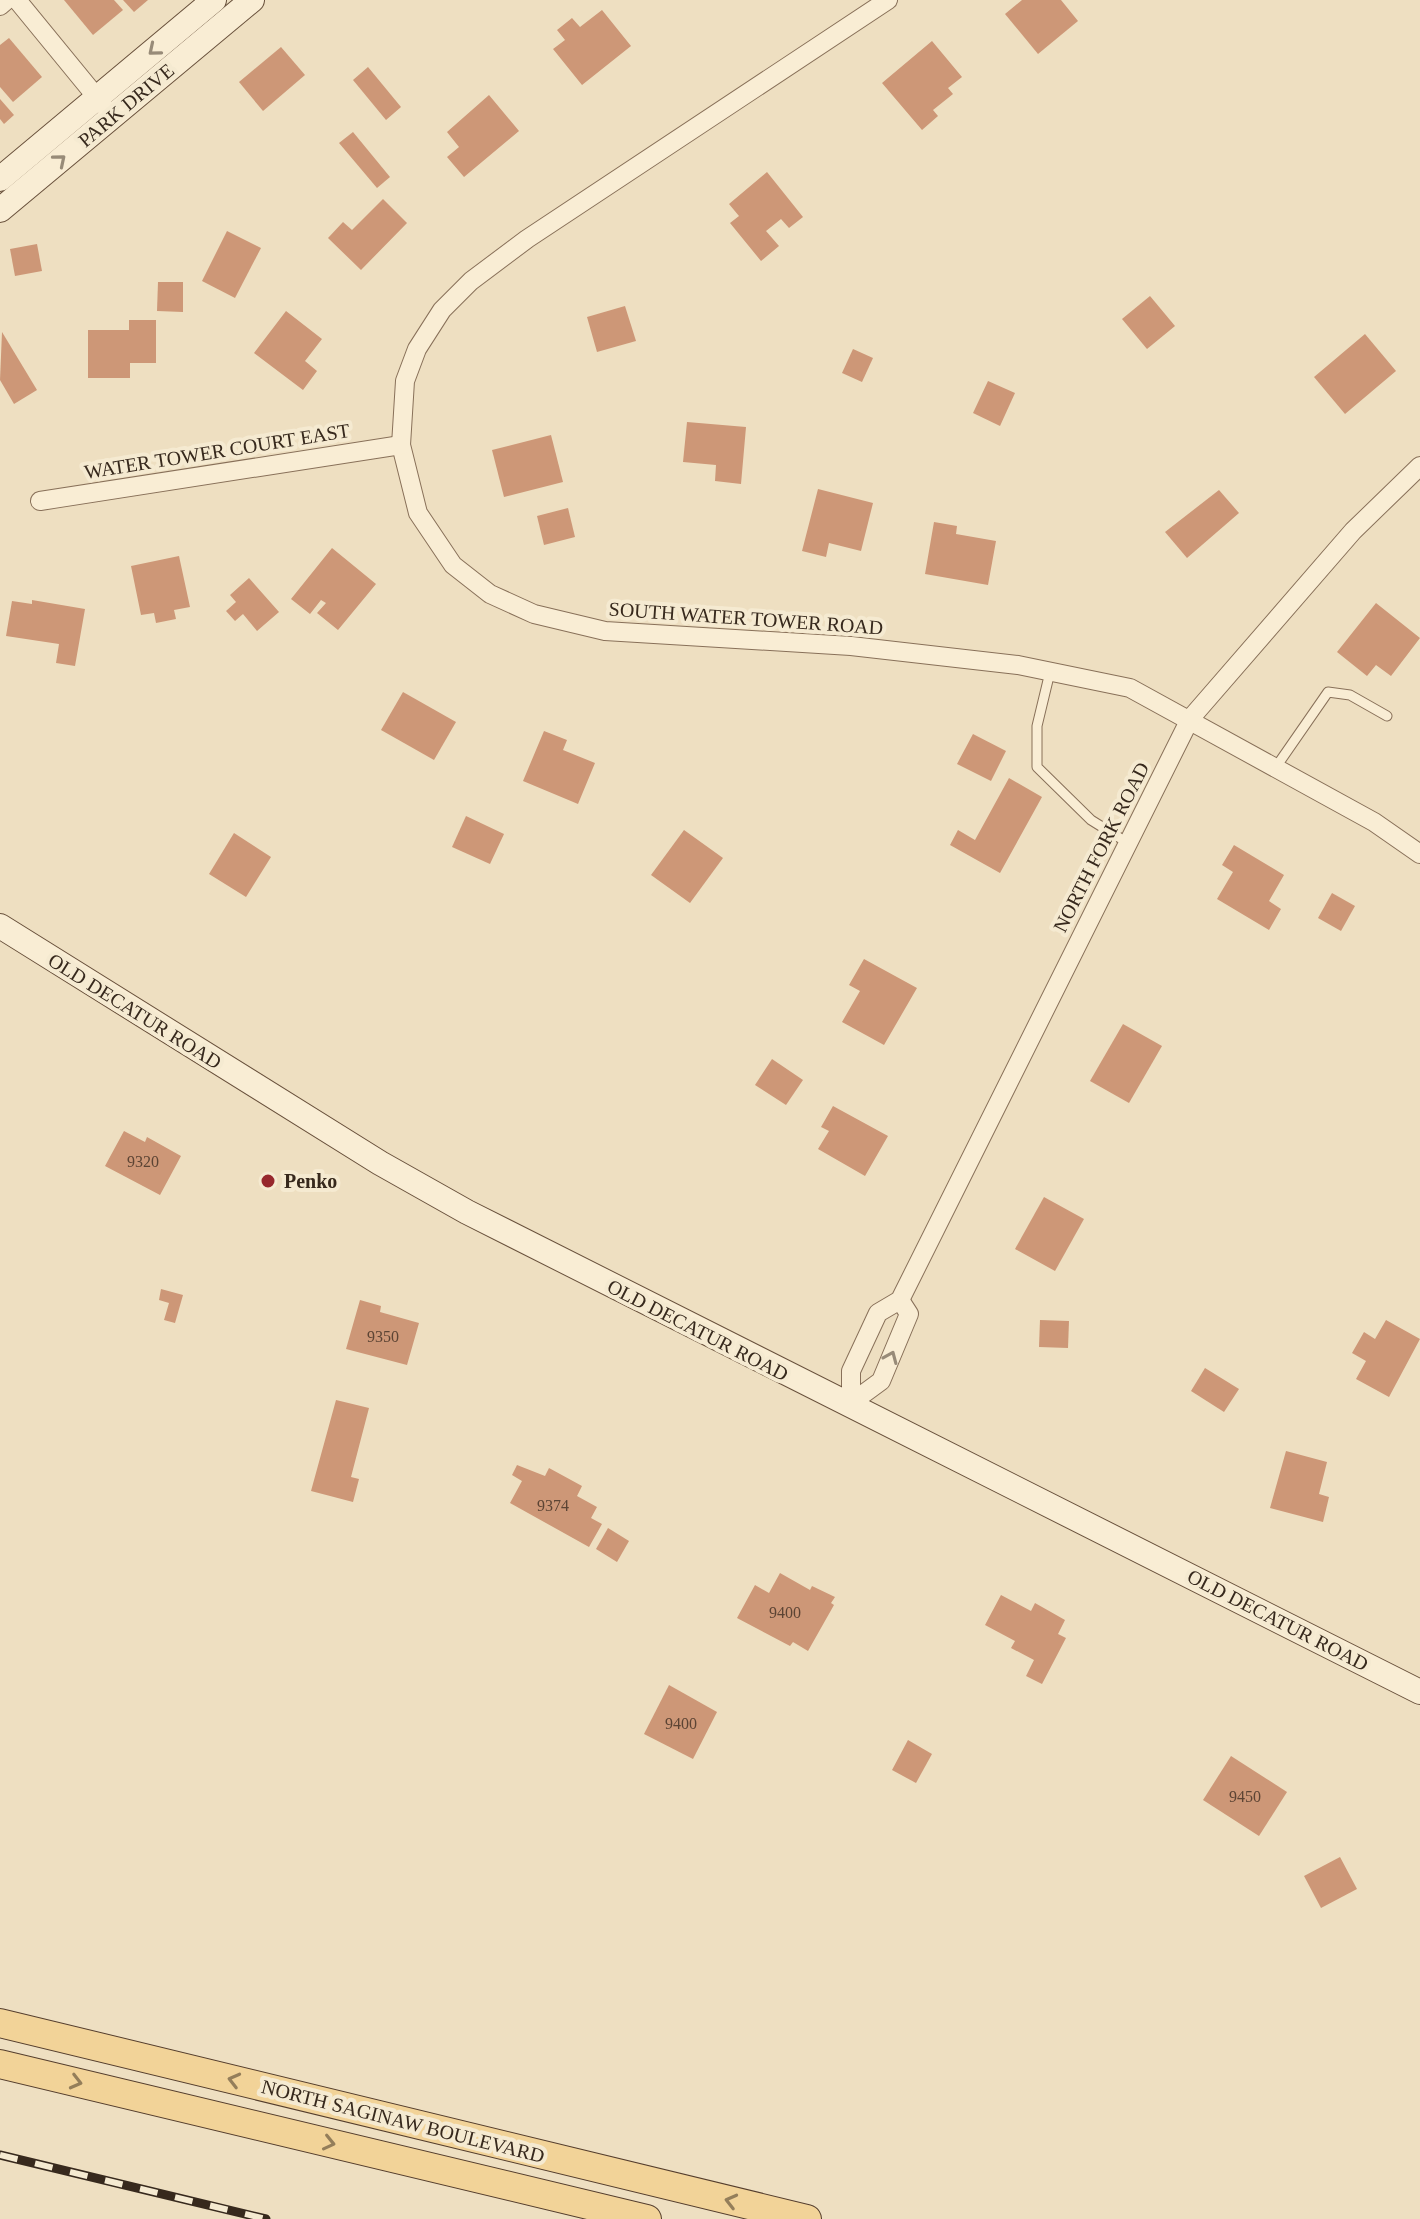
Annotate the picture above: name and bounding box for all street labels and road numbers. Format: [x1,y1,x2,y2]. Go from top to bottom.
street label: PARK DRIVE [74,59,178,151]
street label: WATER TOWER COURT EAST [83,419,351,483]
street label: SOUTH WATER TOWER ROAD [608,597,884,639]
street label: NORTH FORK ROAD [1049,758,1153,936]
street label: OLD DECATUR ROAD [44,949,226,1073]
street label: OLD DECATUR ROAD [604,1275,792,1385]
street label: OLD DECATUR ROAD [1184,1565,1372,1675]
street label: NORTH SAGINAW BOULEVARD [259,2075,547,2167]

